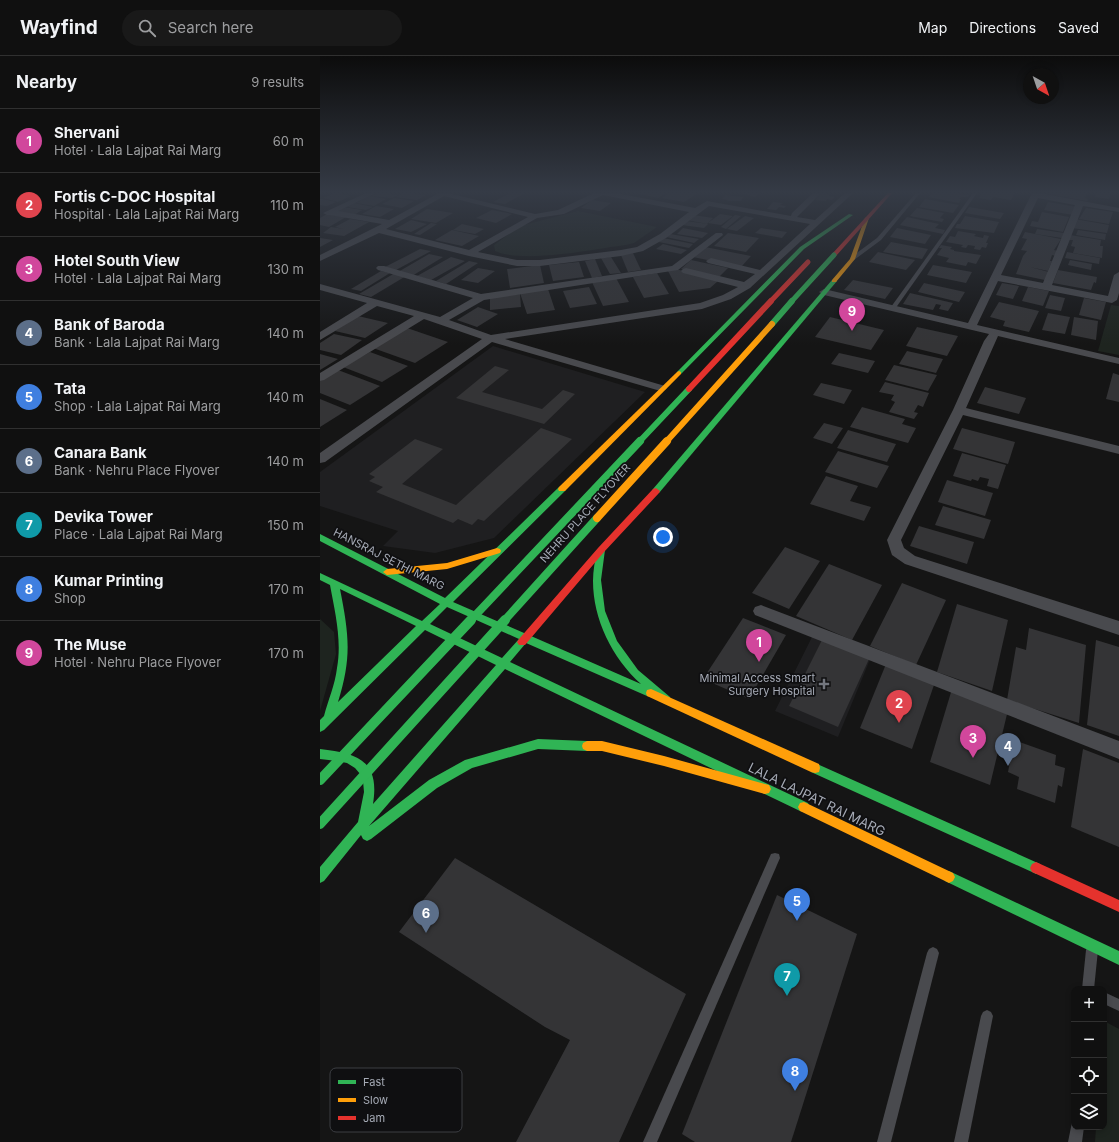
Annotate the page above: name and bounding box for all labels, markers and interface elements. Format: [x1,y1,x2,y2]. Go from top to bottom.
search box [122,10,402,46]
text: Wayfind [20,16,98,39]
icon: search [136,17,158,39]
text: Search here [168,18,253,37]
text: Map [918,19,947,36]
text: Directions [969,19,1036,36]
text: Saved [1058,19,1099,36]
north arrow [1023,68,1059,104]
text: Nearby [16,72,77,92]
text: 9 results [251,74,304,90]
text: Shervani [54,123,119,142]
text: 1 [26,133,32,149]
text: 60 m [273,133,304,149]
text: Hotel · Lala Lajpat Rai Marg [54,142,221,158]
text: Fortis C-DOC Hospital [54,187,215,206]
text: 2 [25,197,33,213]
text: 110 m [270,197,304,213]
text: Hospital · Lala Lajpat Rai Marg [54,206,239,222]
text: Hotel South View [54,251,180,270]
text: 3 [25,261,33,277]
text: 130 m [267,261,304,277]
text: Hotel · Lala Lajpat Rai Marg [54,270,221,286]
pin: 9 [839,298,865,331]
text: Bank of Baroda [54,315,165,334]
text: 4 [25,325,33,341]
text: 140 m [267,325,304,341]
text: Bank · Lala Lajpat Rai Marg [54,334,220,350]
text: Tata [54,379,86,398]
text: 5 [25,389,33,405]
text: 140 m [267,389,304,405]
text: Shop · Lala Lajpat Rai Marg [54,398,221,414]
text: Canara Bank [54,443,147,462]
text: 6 [25,453,33,469]
text: 140 m [267,453,304,469]
street label: NEHRU PLACE FLYOVER [537,461,633,565]
text: Bank · Nehru Place Flyover [54,462,219,478]
text: Devika Tower [54,507,153,526]
text: 7 [25,517,33,533]
text: 150 m [268,517,304,533]
street label: HANSRAJ SETHI MARG [331,525,447,593]
text: Place · Lala Lajpat Rai Marg [54,526,223,542]
your location [653,527,673,547]
text: Kumar Printing [54,571,163,590]
text: 8 [25,581,33,597]
text: 170 m [268,581,304,597]
text: Shop [54,590,86,606]
pin: 1 [746,629,772,662]
text: The Muse [54,635,127,654]
text: 9 [25,645,33,661]
text: 170 m [268,645,304,661]
text: Hotel · Nehru Place Flyover [54,654,221,670]
place label: Minimal Access Smart Surgery Hospital [700,671,815,698]
marker: Minimal Access Smart Surgery Hospital [818,678,830,690]
pin: 2 [886,690,912,723]
pin: 3 [960,725,986,758]
pin: 4 [995,733,1021,766]
street label: LALA LAJPAT RAI MARG [746,759,888,839]
pin: 5 [784,888,810,921]
pin: 6 [413,900,439,933]
pin: 7 [774,963,800,996]
map controls [1071,986,1107,1130]
button: + [1071,986,1107,1022]
button: − [1071,1022,1107,1058]
pin: 8 [782,1058,808,1091]
button: locate [1071,1058,1107,1094]
legend [330,1068,462,1132]
text: Fast [363,1075,385,1089]
text: Slow [363,1093,388,1107]
button: layers [1071,1094,1107,1130]
text: Jam [363,1111,385,1125]

